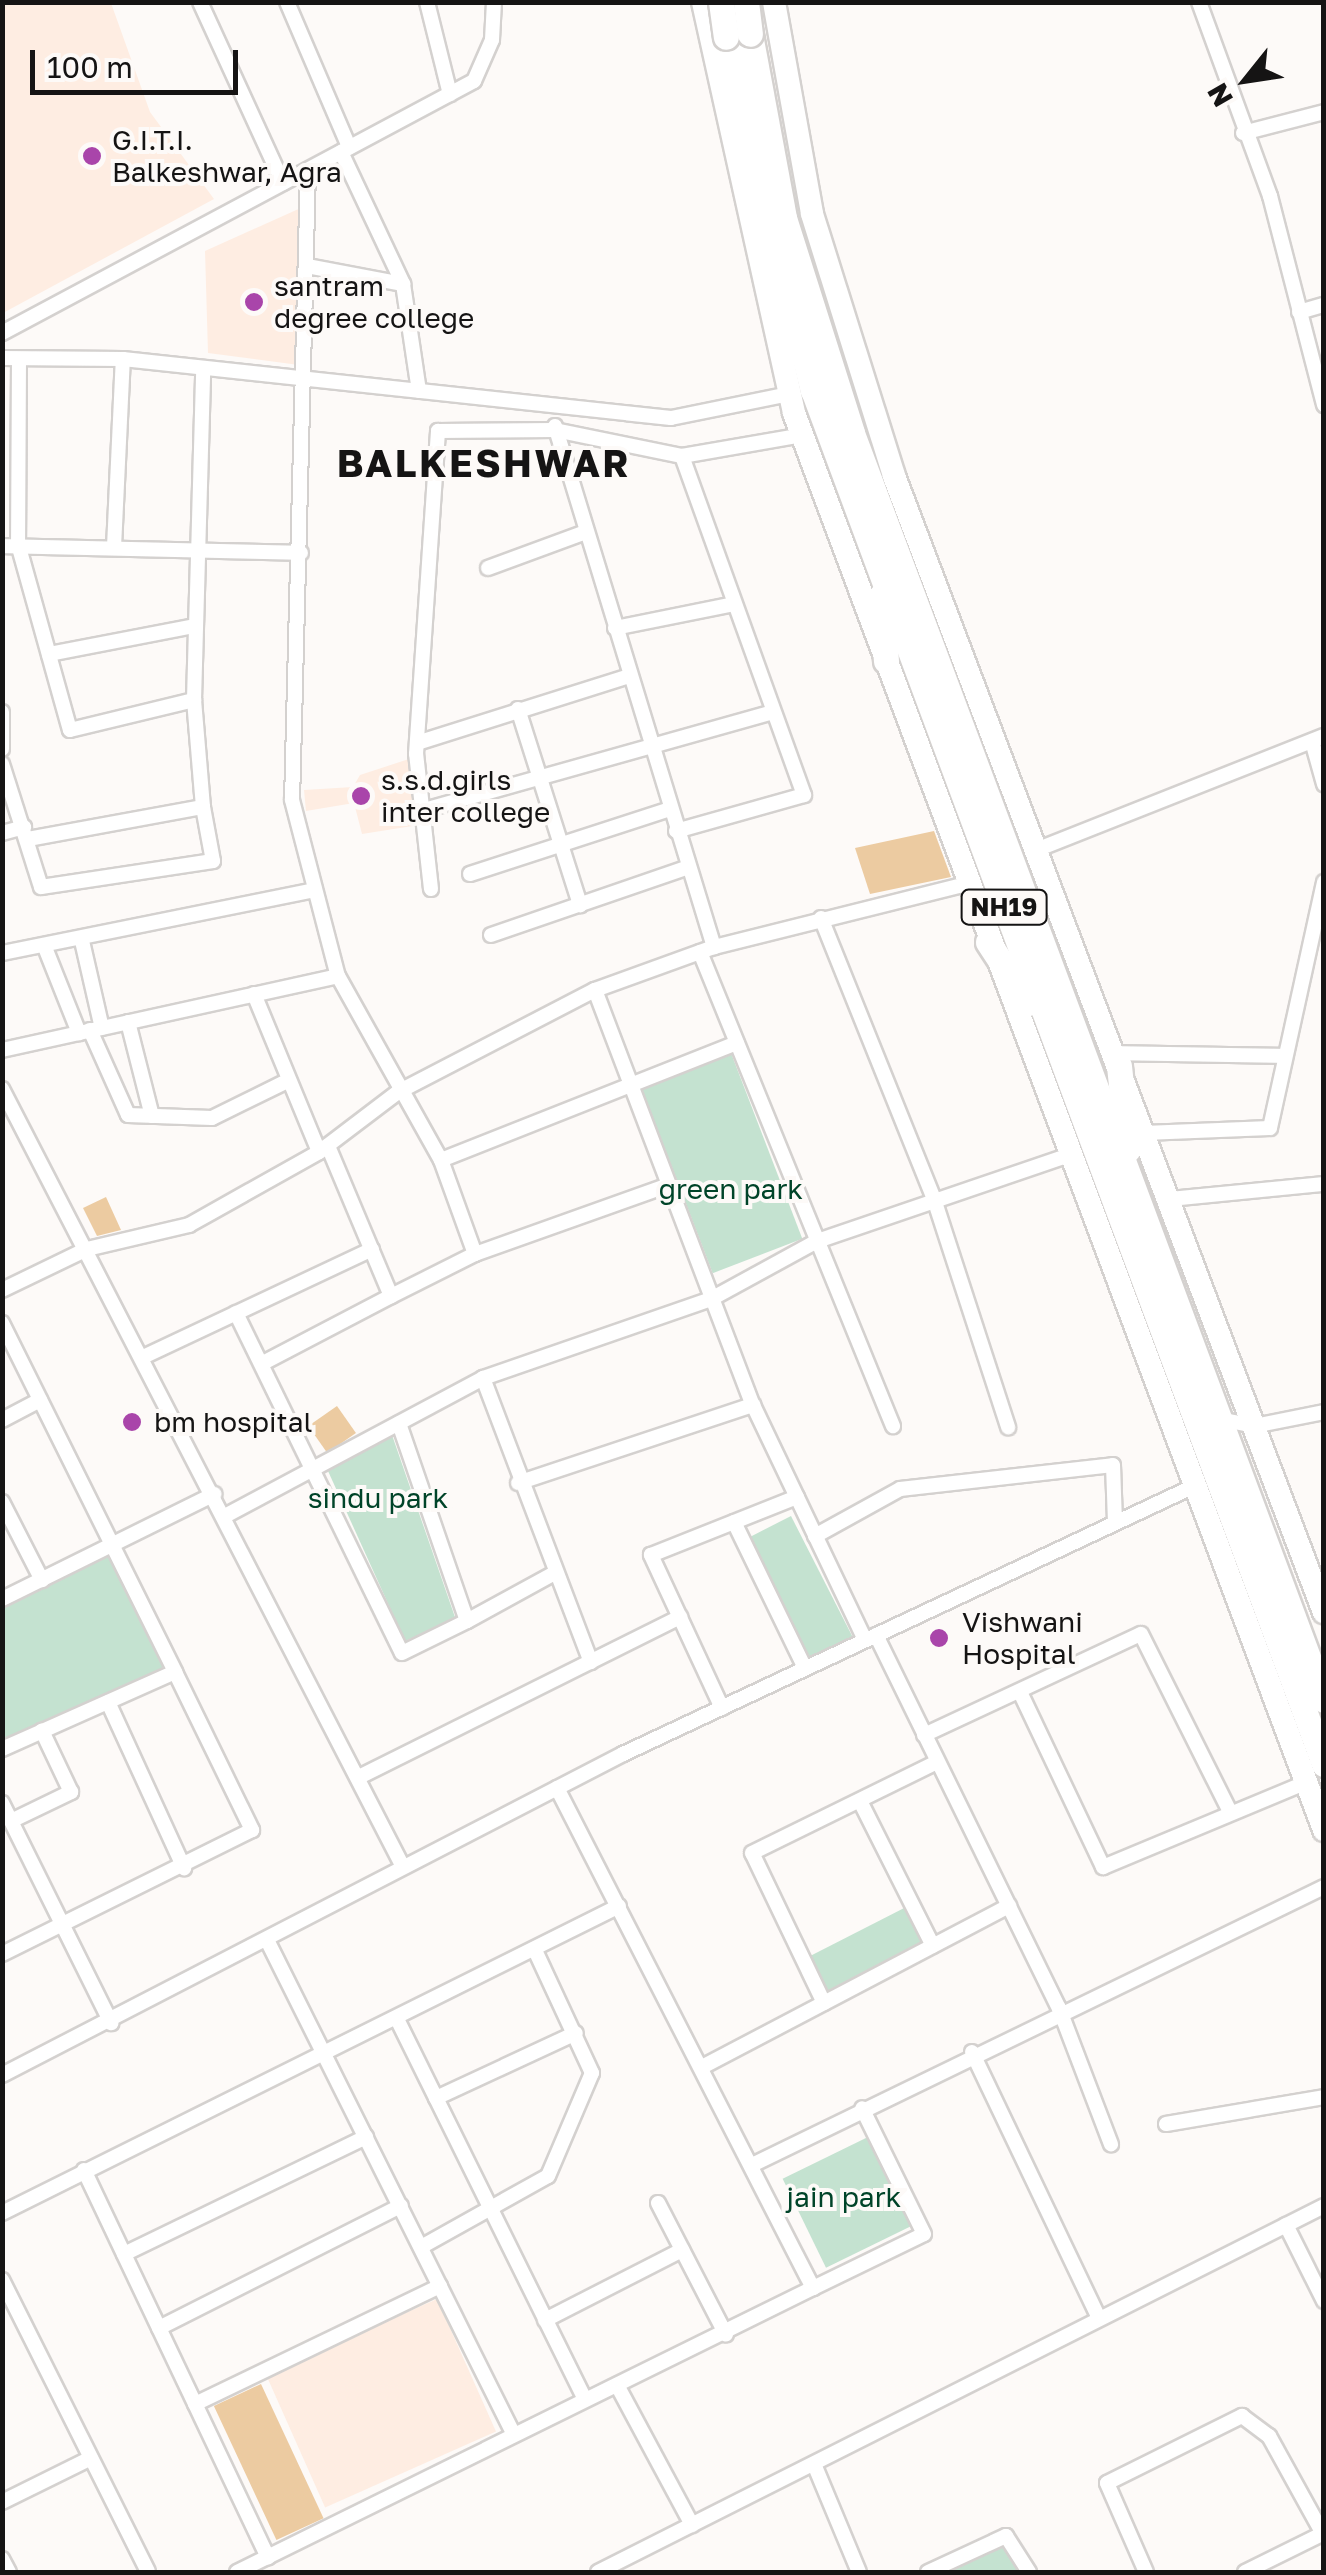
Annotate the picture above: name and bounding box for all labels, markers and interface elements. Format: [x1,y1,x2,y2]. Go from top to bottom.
scale bar [35,30,242,92]
north arrow [1196,30,1296,130]
text: 100 m [47,49,133,85]
text: N [1200,78,1239,113]
place label: G.I.T.I. Balkeshwar, Agra [112,123,342,189]
marker: G.I.T.I. Balkeshwar, Agra [81,145,103,167]
place label: santram degree college [274,269,474,335]
marker: santram degree college [243,291,265,313]
district label: BALKESHWAR [337,440,631,486]
place label: s.s.d.girls inter college [381,763,550,829]
marker: s.s.d.girls inter college [350,785,372,807]
road number: NH19 [959,887,1049,927]
park label: green park [659,1172,803,1206]
place label: bm hospital [154,1405,313,1439]
marker: bm hospital [119,1409,145,1435]
park label: sindu park [308,1481,448,1515]
place label: Vishwani Hospital [962,1605,1083,1671]
marker: Vishwani Hospital [926,1625,952,1651]
park label: jain park [787,2180,901,2214]

